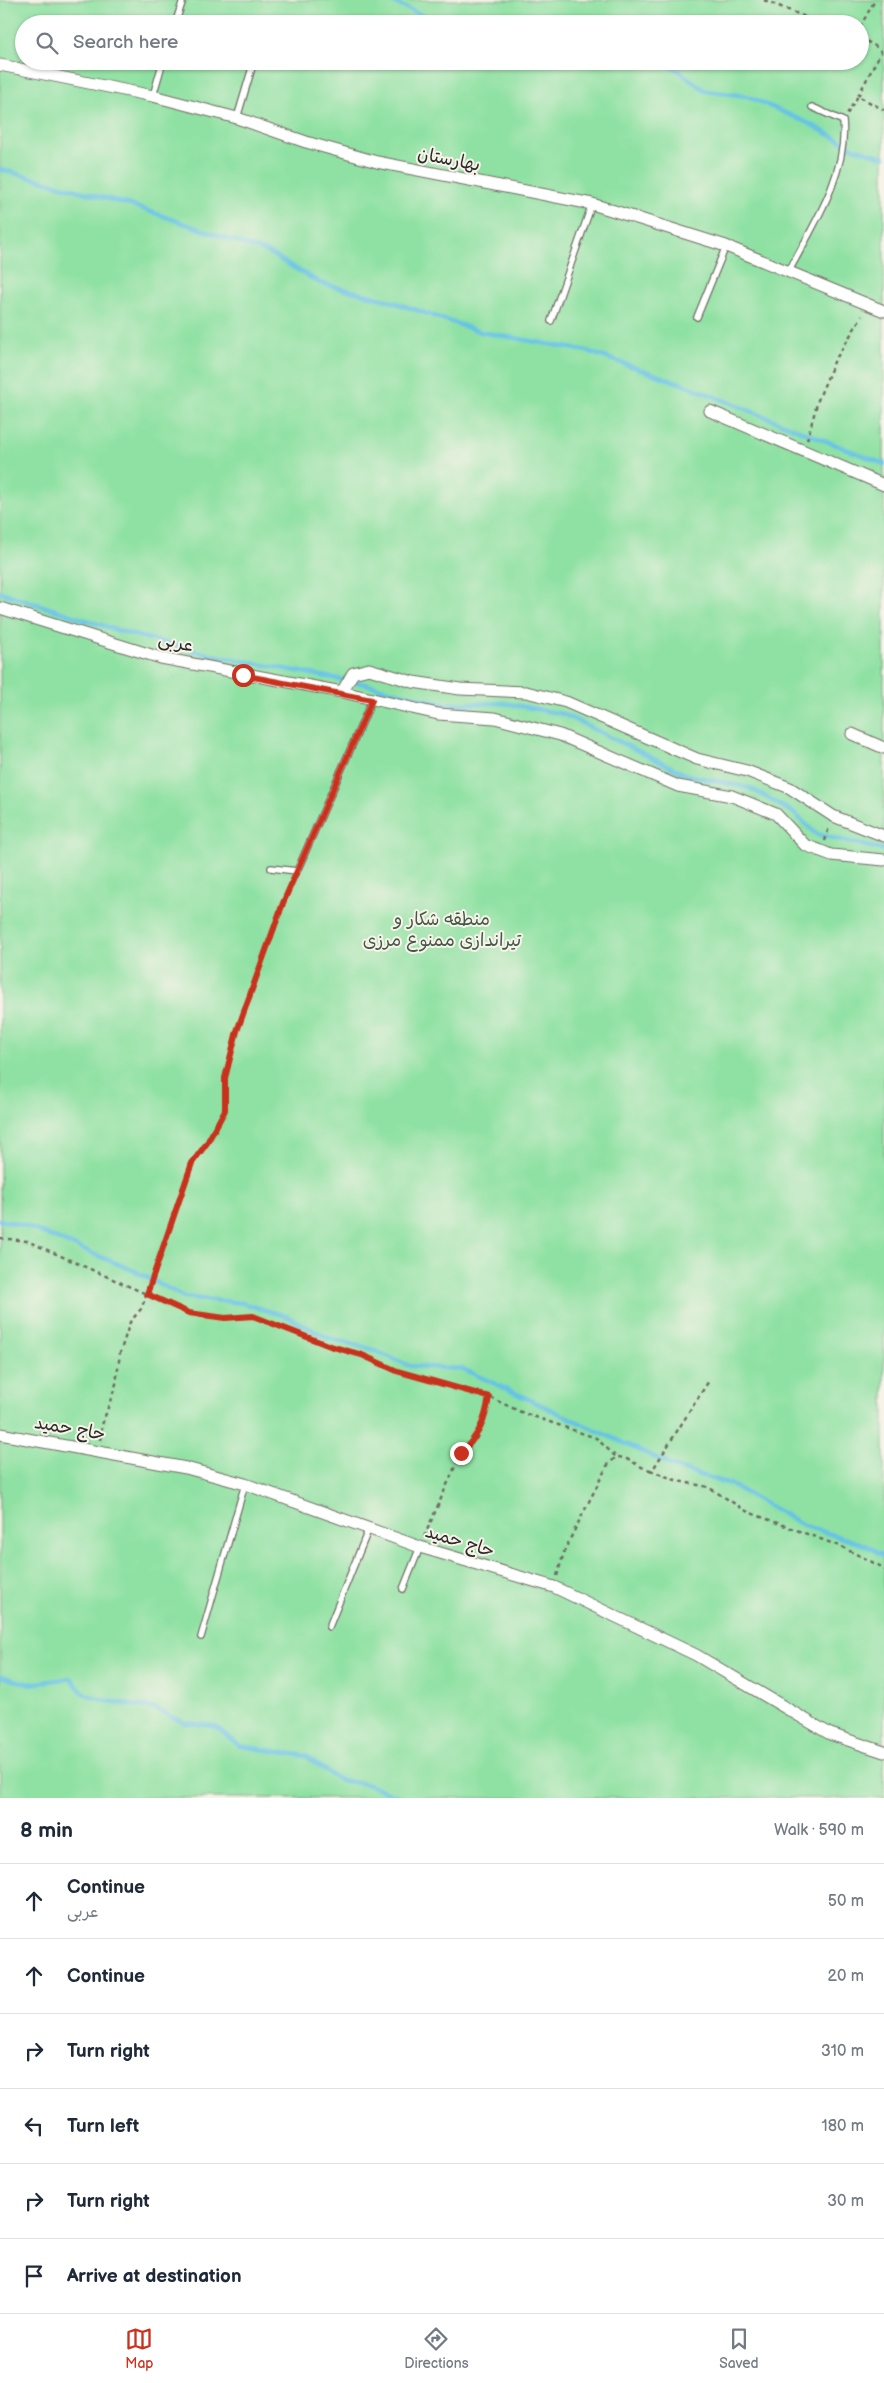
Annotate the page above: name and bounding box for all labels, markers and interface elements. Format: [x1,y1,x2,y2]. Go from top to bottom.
search box [15,15,869,70]
icon: search [33,29,61,57]
text: Search here [73,31,178,54]
street label: بهارستان [416,143,482,176]
street label: عربی [156,628,195,657]
route start [232,664,255,687]
park label: منطقه شکار و تیراندازی ممنوع مرزی [363,909,522,952]
street label: حاج حمید [33,1412,107,1446]
route end [450,1442,473,1465]
street label: حاج حمید [422,1521,497,1563]
text: 8 min [20,1818,73,1843]
text: Walk · 590 m [774,1821,864,1840]
text: Continue [67,1876,145,1899]
icon: ahead [20,1887,48,1915]
text: 50 m [828,1892,864,1911]
text: عربی [67,1903,98,1922]
icon: ahead [20,1962,48,1990]
text: Continue [67,1965,145,1988]
text: 20 m [828,1967,864,1986]
icon: right [20,2037,48,2065]
text: Turn right [67,2040,150,2063]
text: 310 m [821,2042,864,2061]
icon: left [20,2112,48,2140]
text: Turn left [67,2115,139,2138]
text: 180 m [822,2117,864,2136]
icon: right [20,2187,48,2215]
text: Turn right [67,2190,150,2213]
text: 30 m [827,2192,864,2211]
icon: arrive [20,2262,48,2290]
text: Arrive at destination [67,2265,242,2288]
tab: Map [125,2325,154,2372]
tab: Directions [404,2325,469,2372]
tab: Saved [719,2325,759,2372]

